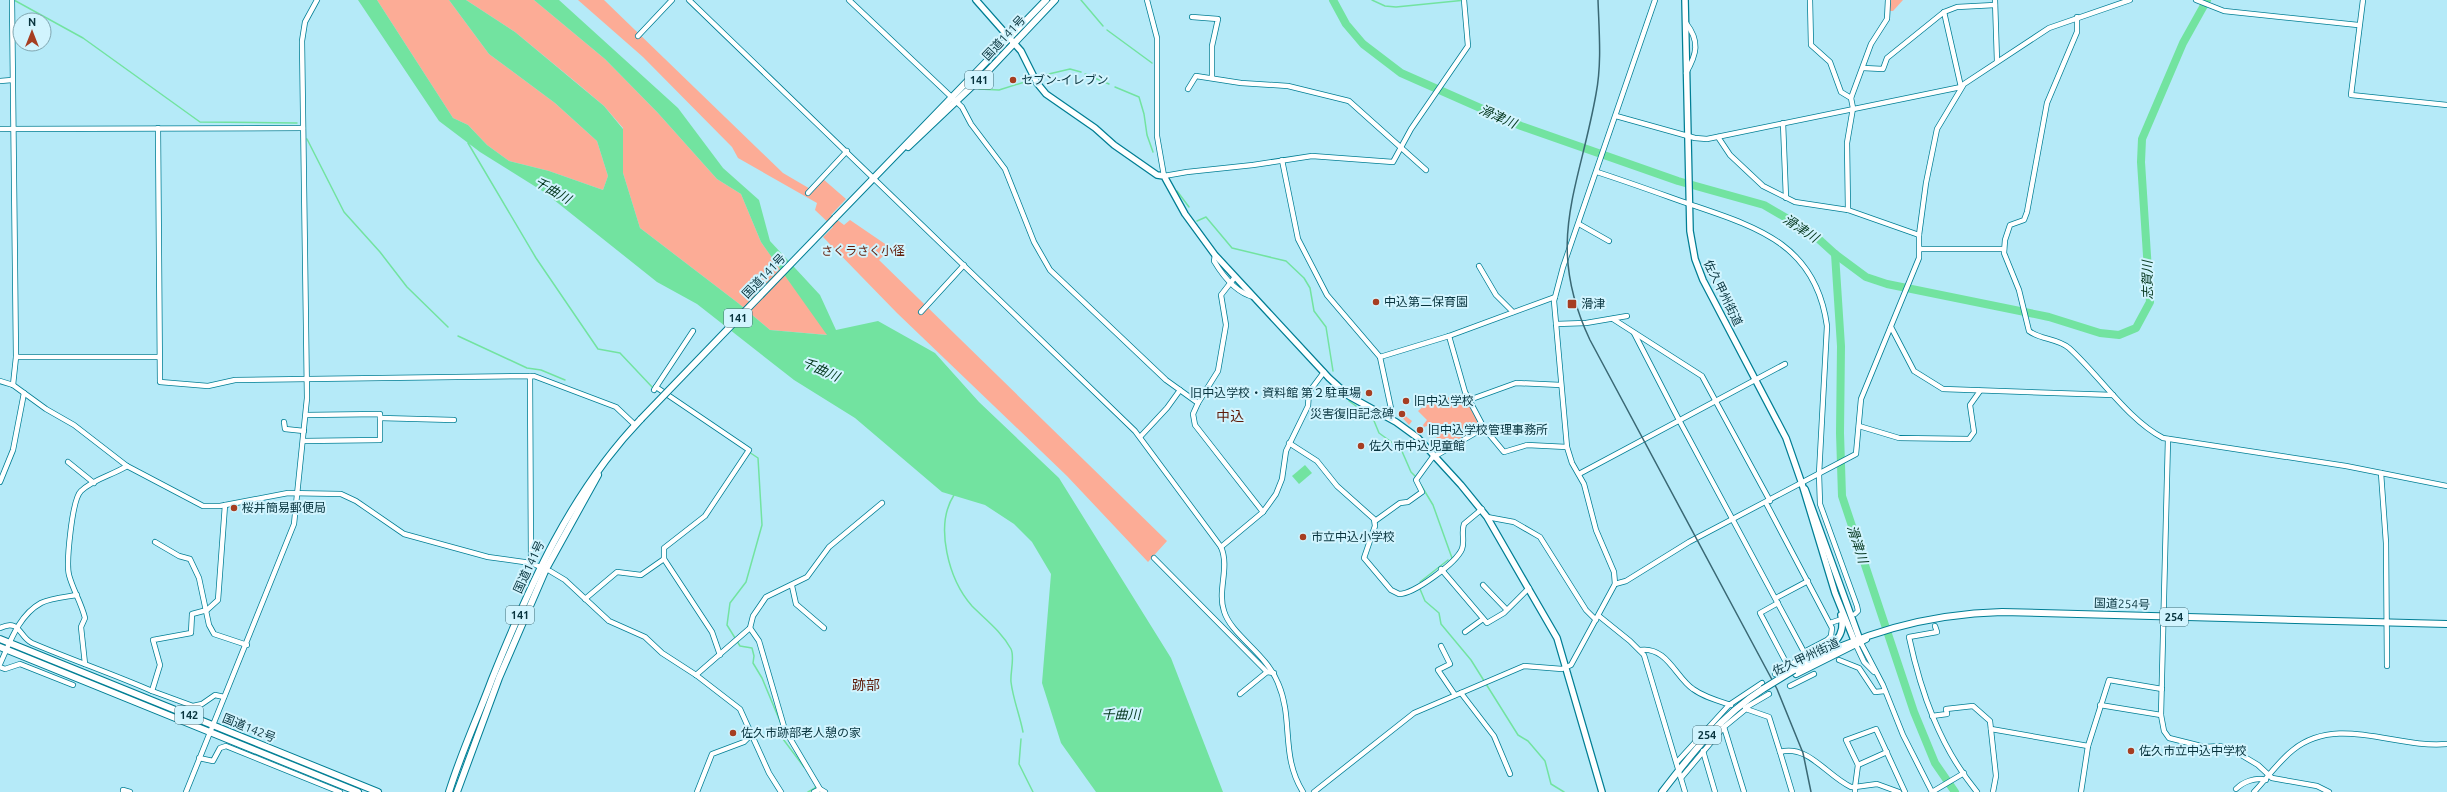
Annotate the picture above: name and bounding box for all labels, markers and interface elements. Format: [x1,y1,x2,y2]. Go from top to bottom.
north arrow [12,12,52,52]
street label: 国道141号 [980,13,1028,63]
text: N [28,16,36,28]
road number: 141 [965,71,993,89]
place label: セブン-イレブン [1021,73,1108,86]
marker: セブン-イレブン [1008,75,1018,85]
water label: 滑津川 [1477,102,1520,131]
water label: 千曲川 [533,174,575,207]
water label: 滑津川 [1781,212,1823,246]
park label: さくラさく小径 [821,244,905,257]
street label: 国道141号 [739,251,788,300]
street label: 佐久甲州街道 [1702,258,1745,328]
water label: 志賀川 [2140,258,2154,300]
place label: 中込第二保育園 [1384,295,1468,308]
marker: 中込第二保育園 [1371,297,1381,307]
place label: 滑津 [1581,297,1605,310]
marker: 滑津 [1566,298,1578,310]
road number: 141 [724,309,752,327]
water label: 千曲川 [800,355,843,384]
place label: 旧中込学校・資料館 第２駐車場 [1190,386,1361,399]
marker: 旧中込学校・資料館 第２駐車場 [1364,388,1374,398]
place label: 旧中込学校 [1414,394,1474,407]
marker: 旧中込学校 [1401,396,1411,406]
place label: 災害復旧記念碑 [1310,407,1394,420]
district label: 中込 [1216,408,1244,424]
marker: 災害復旧記念碑 [1397,409,1407,419]
place label: 旧中込学校管理事務所 [1428,423,1548,436]
marker: 旧中込学校管理事務所 [1415,425,1425,435]
place label: 佐久市中込児童館 [1369,439,1465,452]
marker: 佐久市中込児童館 [1356,441,1366,451]
place label: 桜井簡易郵便局 [242,501,326,514]
marker: 桜井簡易郵便局 [229,503,239,513]
water label: 滑津川 [1845,523,1871,567]
place label: 市立中込小学校 [1311,530,1395,543]
marker: 市立中込小学校 [1298,532,1308,542]
street label: 国道141号 [511,539,546,595]
street label: 国道254号 [2094,596,2150,611]
road number: 141 [506,606,534,624]
road number: 254 [2160,608,2188,626]
street label: 佐久甲州街道 [1770,635,1841,678]
district label: 跡部 [852,677,880,693]
road number: 142 [175,706,203,724]
water label: 千曲川 [1101,707,1142,721]
street label: 国道142号 [221,711,278,744]
place label: 佐久市跡部老人憩の家 [741,726,861,739]
road number: 254 [1693,726,1721,744]
marker: 佐久市跡部老人憩の家 [728,728,738,738]
place label: 佐久市立中込中学校 [2139,744,2247,757]
marker: 佐久市立中込中学校 [2126,746,2136,756]

